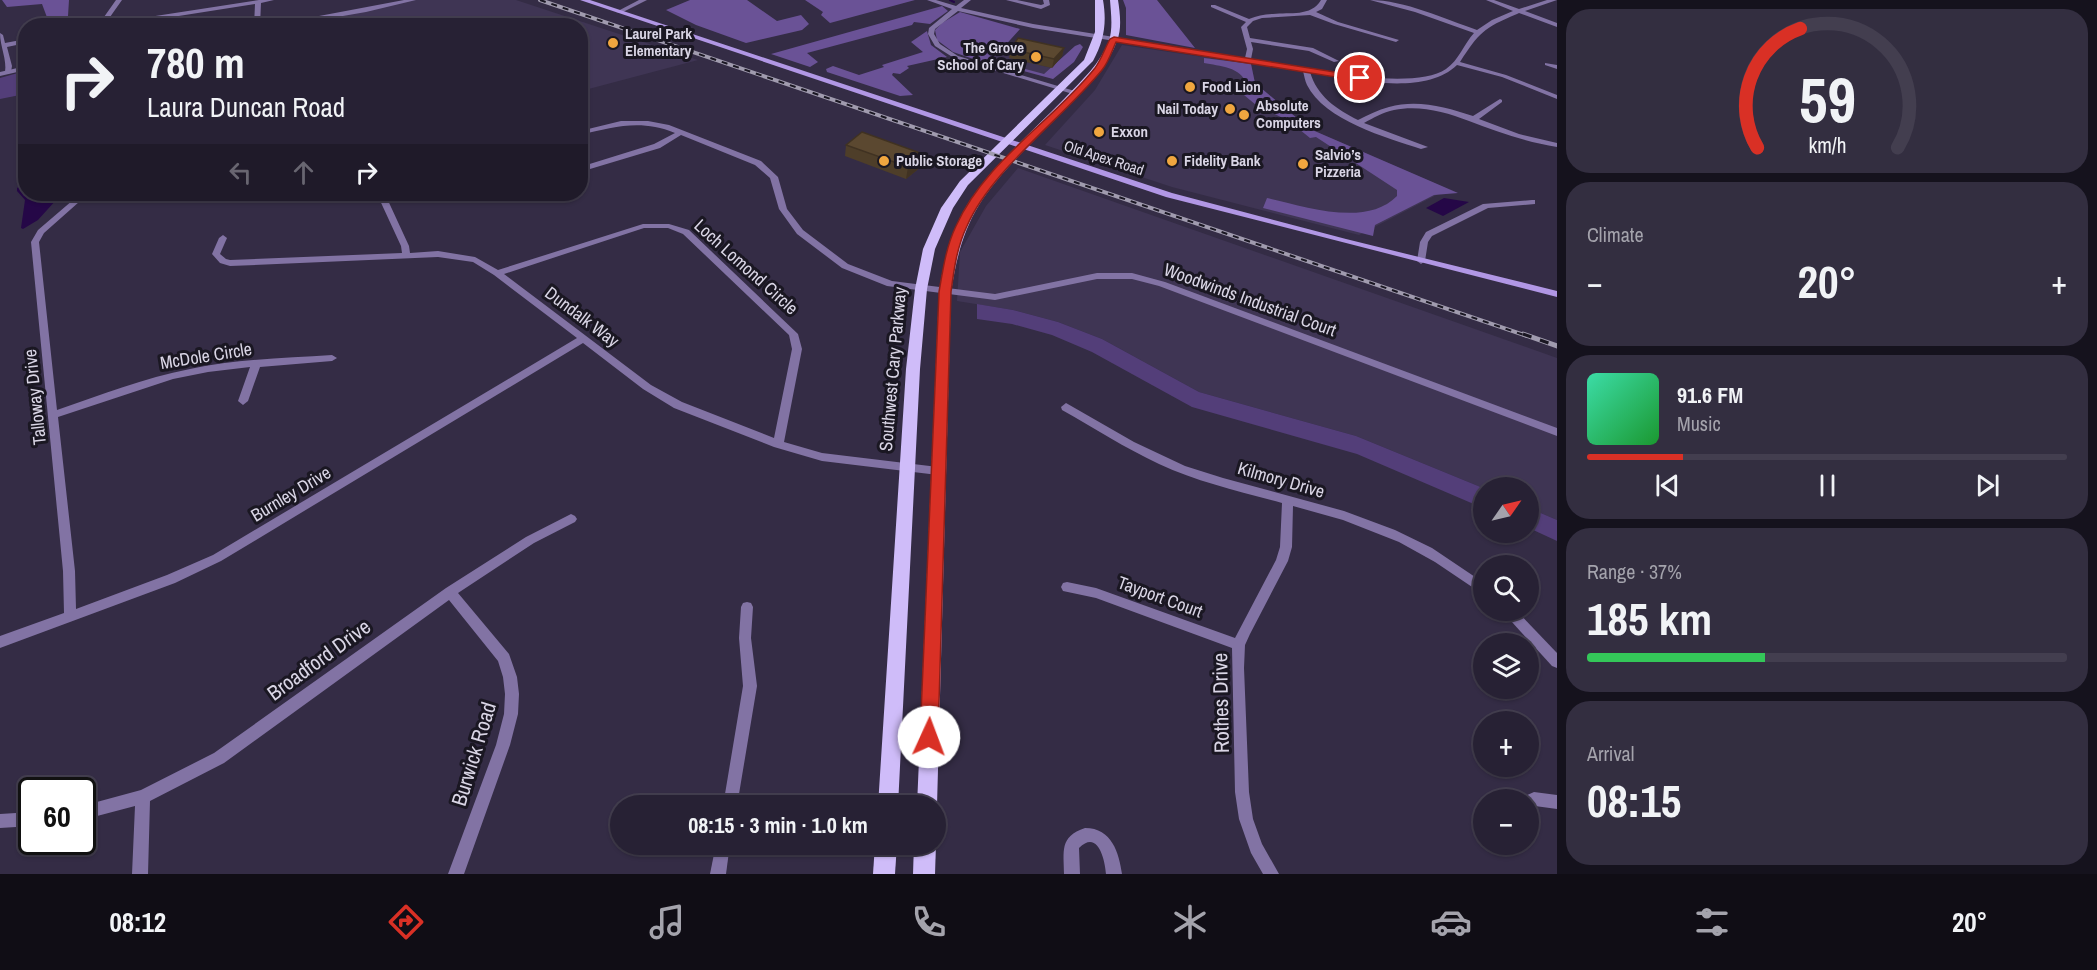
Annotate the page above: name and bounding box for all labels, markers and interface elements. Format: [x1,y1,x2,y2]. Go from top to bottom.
place label: Laurel Park Elementary [625,23,692,61]
text: 780 m [147,35,245,91]
marker: Laurel Park Elementary [606,36,620,50]
place label: The Grove School of Cary [937,37,1024,75]
icon: right [48,42,126,120]
marker: The Grove School of Cary [1029,50,1043,64]
pin [1334,52,1385,103]
text: 59 [1799,57,1855,141]
icon: arrive [1343,61,1376,94]
place label: Food Lion [1202,76,1261,97]
marker: Food Lion [1183,80,1197,94]
text: Laura Duncan Road [147,89,345,125]
place label: Absolute Computers [1256,95,1321,133]
place label: Nail Today [1157,98,1218,119]
marker: Nail Today [1223,102,1237,116]
marker: Absolute Computers [1237,108,1251,122]
place label: Exxon [1111,121,1148,142]
marker: Exxon [1092,125,1106,139]
text: km/h [1808,131,1846,160]
street label: Old Apex Road [1062,135,1147,180]
place label: Salvio’s Pizzeria [1315,144,1361,182]
place label: Public Storage [896,150,982,171]
place label: Fidelity Bank [1184,150,1261,171]
marker: Public Storage [877,154,891,168]
marker: Fidelity Bank [1165,154,1179,168]
icon: left [224,156,257,189]
icon: ahead [287,156,320,189]
icon: right [350,156,383,189]
marker: Salvio’s Pizzeria [1296,157,1310,171]
street label: Loch Lomond Circle [689,213,804,320]
text: Climate [1587,221,1644,248]
text: 20° [1797,251,1857,312]
street label: Woodwinds Industrial Court [1160,257,1340,342]
text: − [1587,260,1603,304]
text: + [2051,260,2067,304]
street label: Dundalk Way [540,280,625,353]
street label: Southwest Cary Parkway [873,285,912,452]
street label: McDole Circle [158,336,254,375]
street label: Talloway Drive [17,348,52,446]
text: 91.6 FM [1677,380,1743,410]
text: Music [1677,410,1721,437]
street label: Kilmory Drive [1235,455,1328,504]
street label: Burnley Drive [246,460,335,527]
icon: previous [1651,469,1684,502]
icon: pause [1811,469,1844,502]
icon: next [1971,469,2004,502]
north arrow [1473,477,1539,543]
map controls [1473,477,1539,855]
button: search [1473,555,1539,621]
text: Range · 37% [1587,558,1682,585]
street label: Tayport Court [1114,570,1206,623]
text: 185 km [1587,588,1712,649]
street label: Broadford Drive [261,612,376,707]
button: layers [1473,633,1539,699]
street label: Rothes Drive [1205,653,1236,754]
street label: Burwick Road [444,698,503,809]
position arrow [897,705,961,769]
button: + [1473,711,1539,777]
text: Arrival [1587,740,1634,767]
text: 08:15 [1587,770,1681,831]
speed limit sign: 60 [18,777,96,855]
button: − [1473,789,1539,855]
text: 08:15 · 3 min · 1.0 km [688,810,868,840]
icon: directions [385,901,427,943]
icon: music [646,901,688,943]
icon: phone [908,901,950,943]
icon: climate [1169,901,1211,943]
icon: car [1430,901,1472,943]
icon: filters [1691,901,1733,943]
text: 08:12 [110,904,166,940]
text: 20° [1952,904,1987,940]

